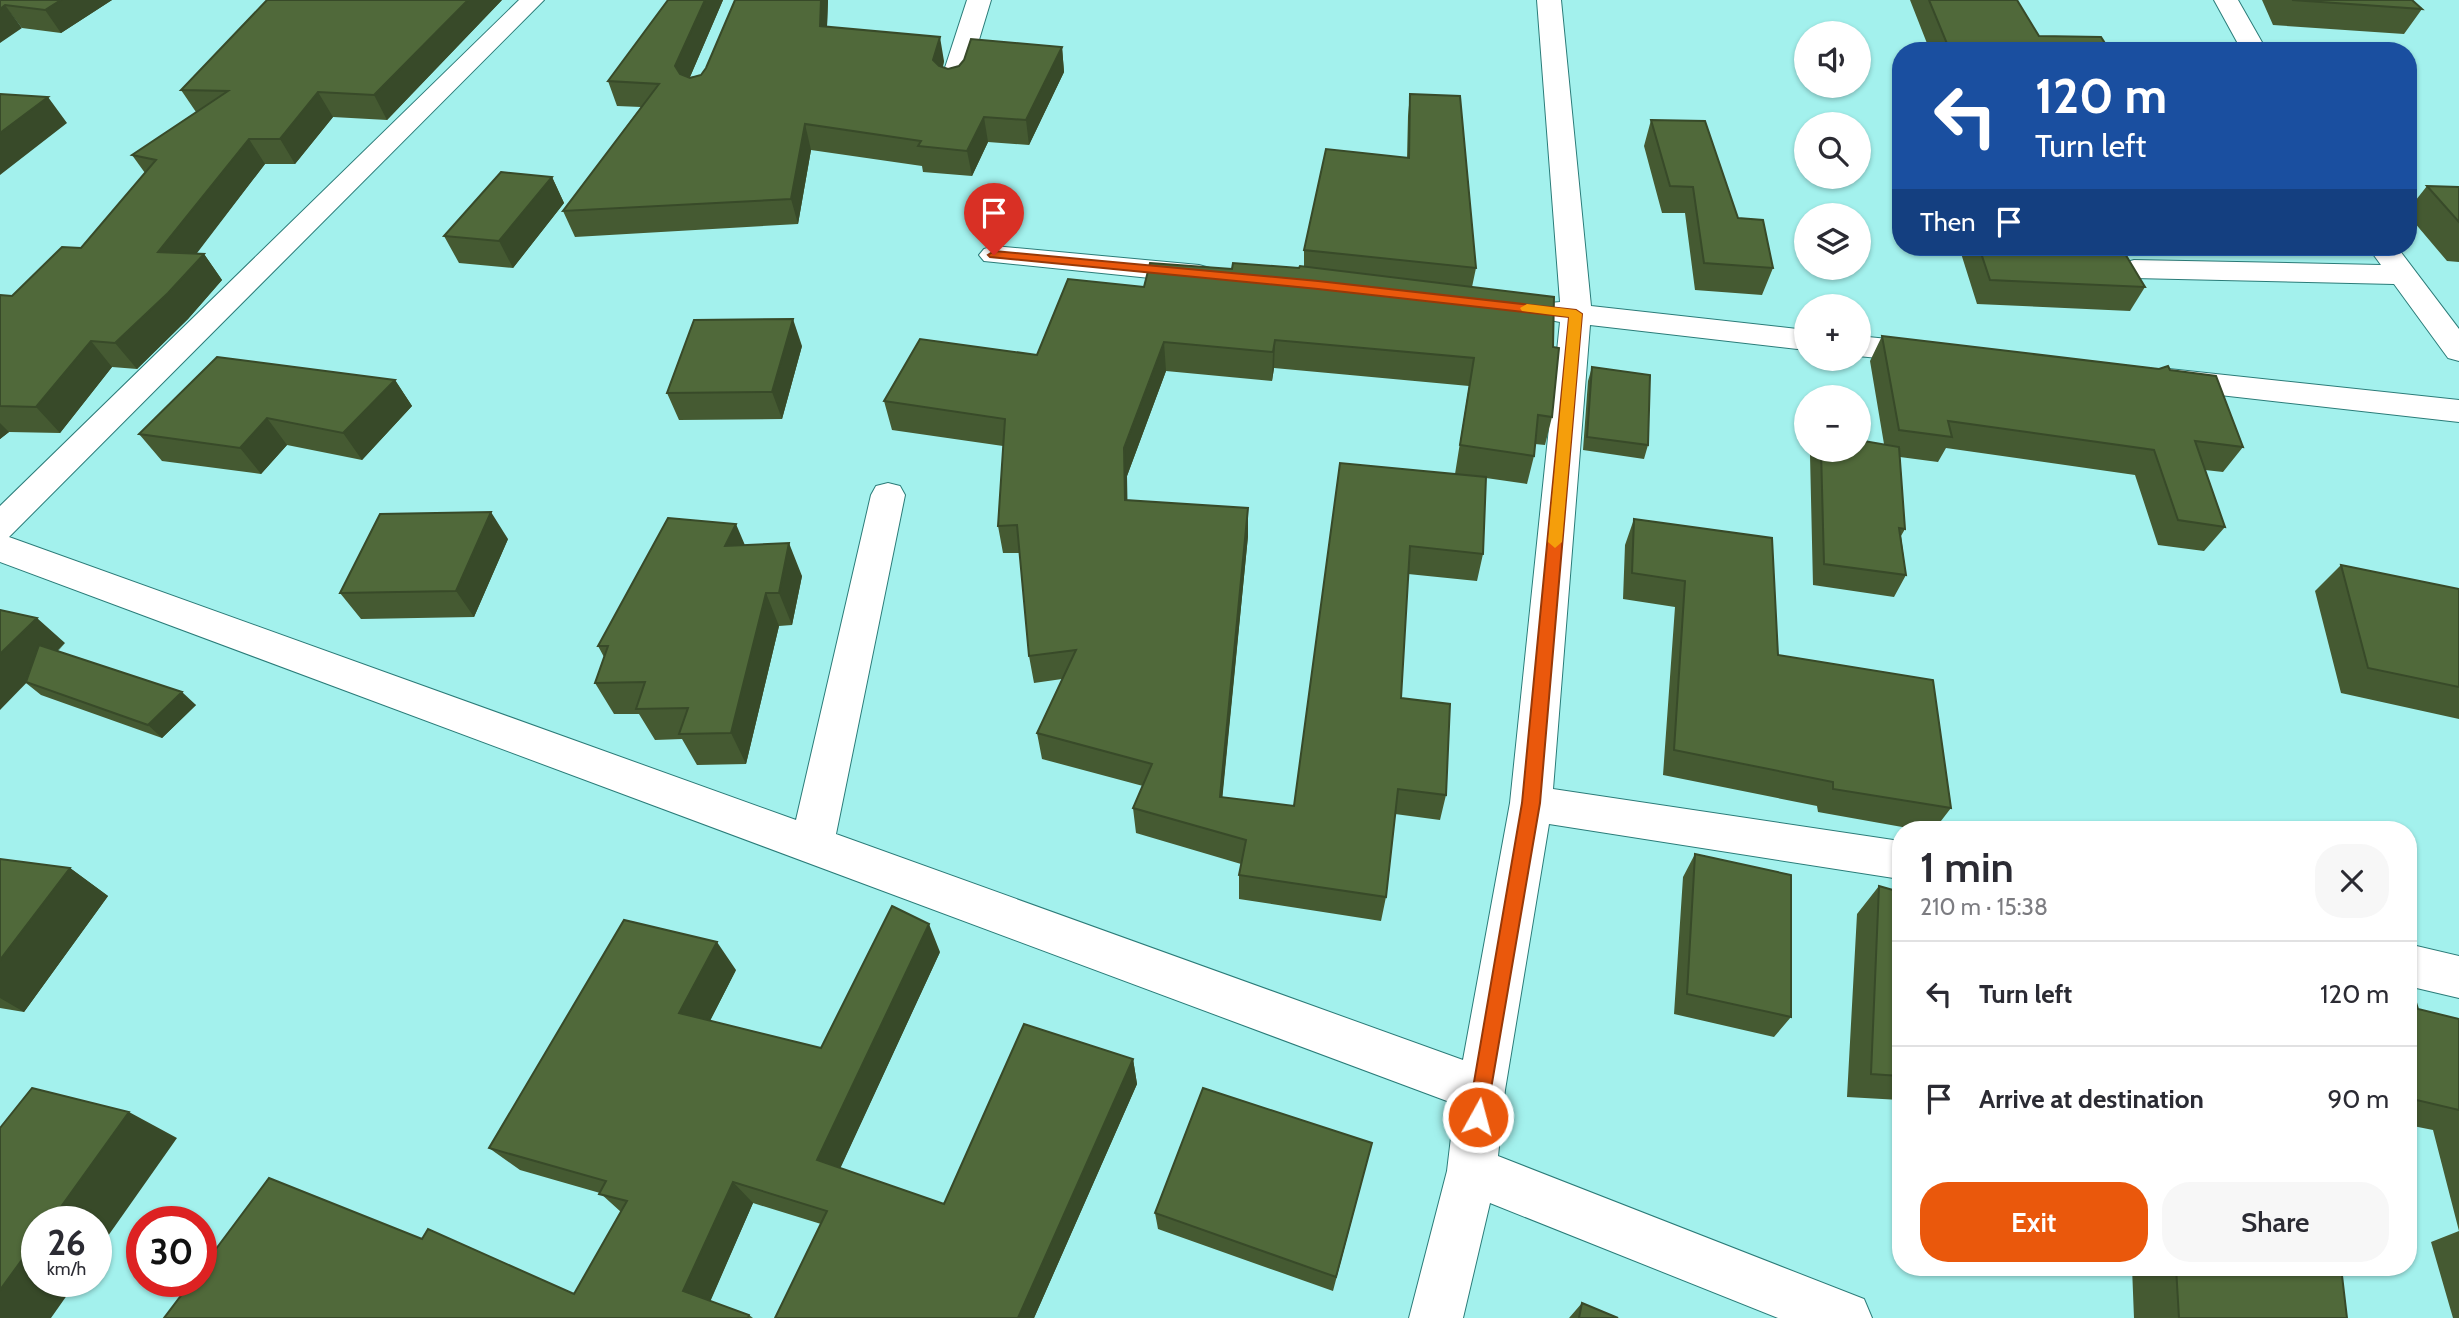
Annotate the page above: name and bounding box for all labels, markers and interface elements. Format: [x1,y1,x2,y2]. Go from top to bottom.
map controls [1794,21,1871,462]
button: sound [1794,21,1871,98]
text: 120 m [2035,66,2167,125]
icon: left [1920,70,2011,161]
button: search [1794,112,1871,189]
text: Turn left [2035,126,2146,165]
pin [964,183,1024,255]
icon: arrive [975,194,1013,232]
button: layers [1794,203,1871,280]
icon: arrive [1990,203,2028,241]
text: Then [1920,206,1976,238]
button: + [1794,294,1871,371]
button: − [1794,385,1871,462]
text: 1 min [1920,841,2014,893]
button: close [2315,844,2389,918]
text: 210 m · 15:38 [1920,893,2048,921]
icon: left [1920,975,1958,1013]
text: Turn left [1979,978,2072,1010]
text: 120 m [2320,978,2389,1010]
position arrow [1441,1080,1515,1154]
icon: arrive [1920,1080,1958,1118]
text: Arrive at destination [1979,1083,2204,1115]
text: 90 m [2327,1083,2389,1115]
button: Exit [1920,1182,2148,1262]
button: Share [2162,1182,2389,1262]
speed limit sign: 30 [126,1206,217,1297]
text: 26 [47,1221,86,1264]
text: km/h [47,1258,86,1280]

